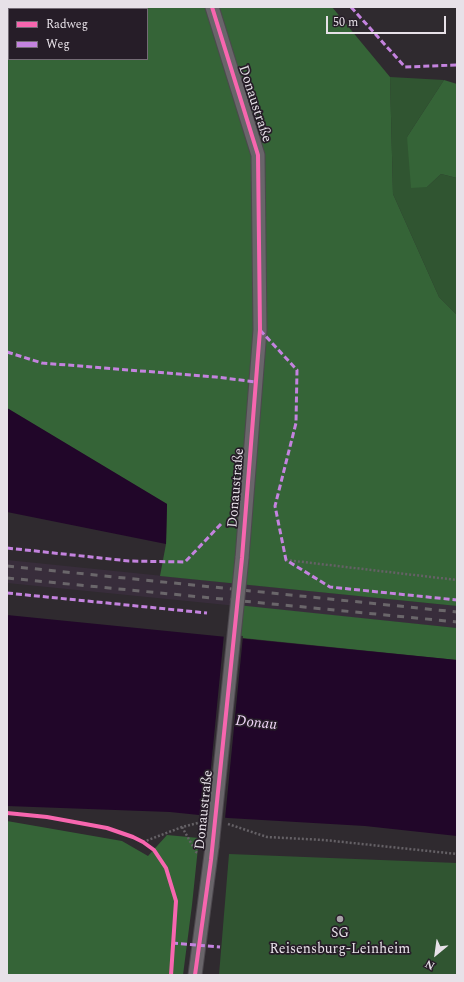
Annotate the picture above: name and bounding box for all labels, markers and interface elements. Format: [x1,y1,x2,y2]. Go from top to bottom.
legend [8,8,148,60]
scale bar [328,8,448,34]
text: 50 m [333,13,358,32]
text: Radweg [46,15,88,34]
text: Weg [46,35,70,54]
street label: Donaustraße [234,63,274,145]
street label: Donaustraße [225,447,249,529]
water label: Donau [234,713,278,735]
street label: Donaustraße [192,769,218,851]
marker: SG Reisensburg-Leinheim [335,914,345,924]
place label: SG Reisensburg-Leinheim [270,926,410,958]
north arrow [416,934,456,974]
text: N [422,955,438,975]

